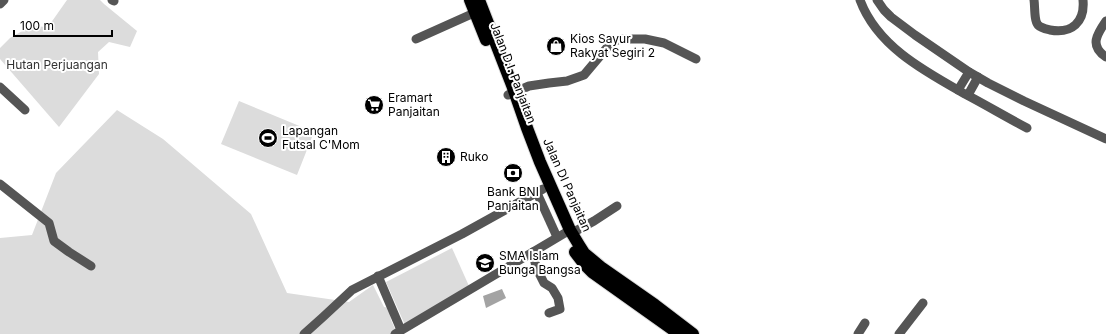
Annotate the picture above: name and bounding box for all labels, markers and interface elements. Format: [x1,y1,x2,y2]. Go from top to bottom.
scale bar [14,12,112,38]
text: 100 m [20,18,54,33]
street label: Jalan D.I. Panjaitan [487,20,540,126]
place label: Kios Sayur Rakyat Segiri 2 [570,31,655,60]
shop icon: Kios Sayur Rakyat Segiri 2 [545,35,567,57]
park label: Hutan Perjuangan [6,57,108,72]
place label: Eramart Panjaitan [388,90,440,119]
supermarket icon: Eramart Panjaitan [363,94,385,116]
place label: Lapangan Futsal C'Mom [282,123,360,152]
sports icon: Lapangan Futsal C'Mom [257,127,279,149]
street label: Jalan DI Panjaitan [540,136,595,234]
building icon: Ruko [435,146,457,168]
place label: Ruko [460,149,488,164]
bank icon: Bank BNI Panjaitan [502,162,524,184]
place label: Bank BNI Panjaitan [487,184,539,213]
place label: SMA Islam Bunga Bangsa [499,248,581,277]
school or university icon: SMA Islam Bunga Bangsa [474,252,496,274]

